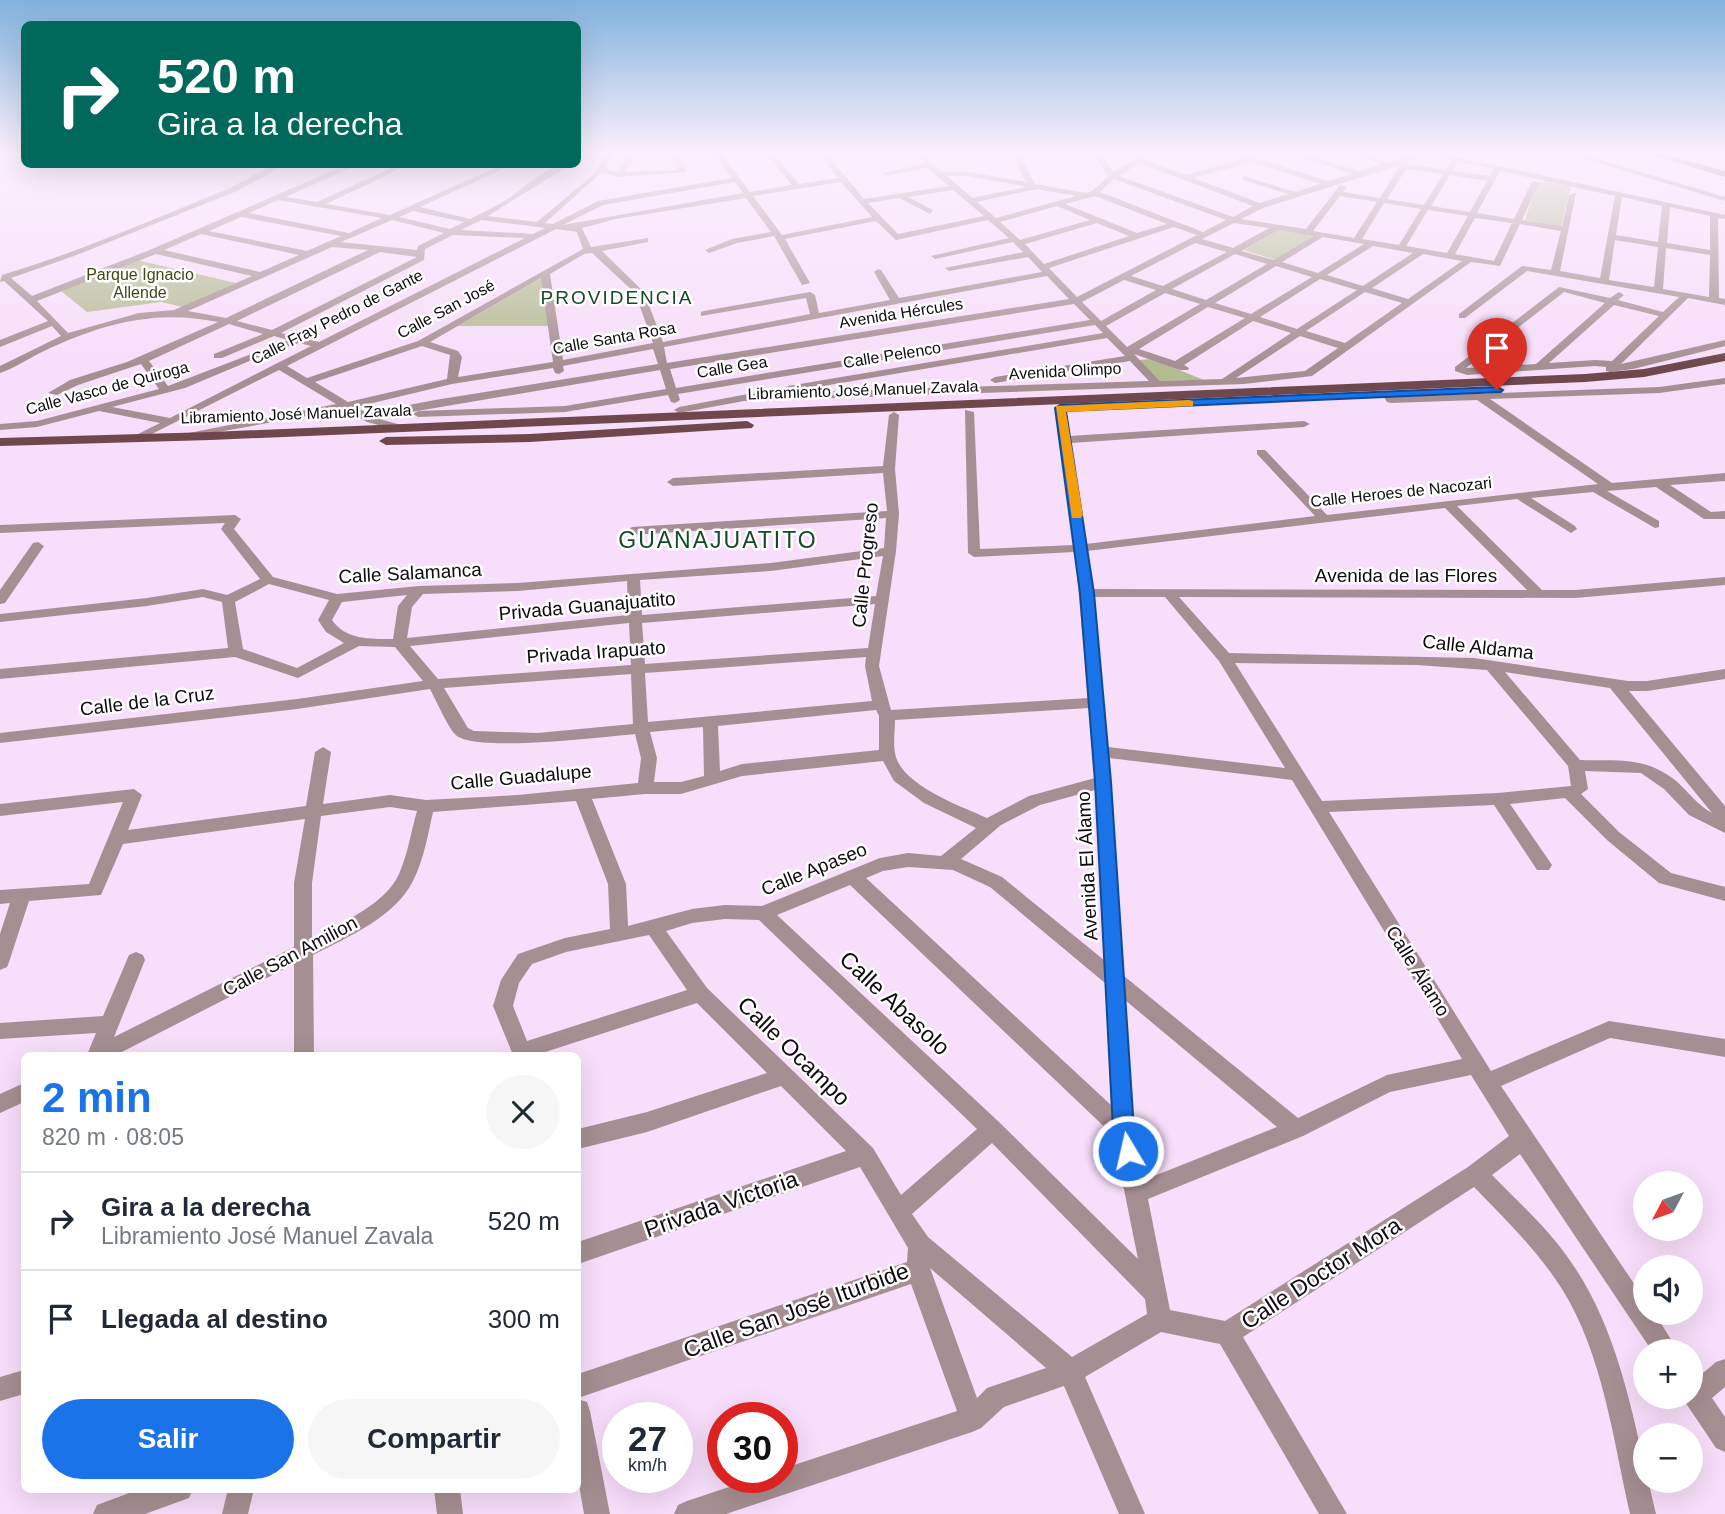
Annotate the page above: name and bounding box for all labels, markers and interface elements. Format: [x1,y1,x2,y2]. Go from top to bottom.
icon: right [42,49,133,140]
text: 520 m [157,49,296,103]
text: Gira a la derecha [157,106,402,142]
park label: Parque Ignacio Allende [86,266,194,301]
street label: Calle Fray Pedro de Gante [248,266,426,368]
street label: Calle San José [394,276,498,342]
district label: PROVIDENCIA [541,287,693,308]
street label: Avenida Hércules [838,295,964,331]
pin [1467,318,1527,390]
street label: Calle Santa Rosa [551,319,677,357]
icon: arrive [1478,329,1516,367]
street label: Calle Pelenco [842,339,942,371]
street label: Calle Gea [696,353,769,381]
street label: Calle Vasco de Quiroga [24,358,190,418]
street label: Avenida Olimpo [1008,360,1122,382]
street label: Libramiento José Manuel Zavala [747,377,979,403]
street label: Libramiento José Manuel Zavala [180,401,412,427]
street label: Calle Heroes de Nacozari [1309,474,1493,510]
street label: Calle Progreso [848,501,882,629]
district label: GUANAJUATITO [618,527,818,553]
street label: Calle Salamanca [338,559,483,587]
street label: Avenida de las Flores [1315,565,1497,586]
street label: Privada Guanajuatito [498,588,676,624]
street label: Calle Aldama [1421,631,1535,663]
street label: Privada Irapuato [526,637,666,667]
street label: Calle de la Cruz [79,682,215,720]
street label: Calle Guadalupe [450,760,592,794]
street label: Avenida El Álamo [1073,791,1101,941]
street label: Calle Apaseo [758,838,870,900]
street label: Calle San Amilion [219,912,361,1000]
street label: Calle Álamo [1382,922,1454,1020]
street label: Calle Abasolo [835,946,955,1060]
street label: Calle Ocampo [733,991,855,1111]
text: 2 min [42,1074,152,1121]
button: close [486,1075,560,1149]
position arrow [1091,1114,1165,1188]
text: 820 m · 08:05 [42,1124,184,1150]
street label: Privada Victoria [641,1165,801,1242]
north arrow [1633,1171,1703,1241]
map controls [1633,1171,1703,1493]
text: Gira a la derecha [101,1192,311,1222]
icon: right [42,1202,80,1240]
text: 520 m [488,1206,560,1236]
street label: Calle Doctor Mora [1236,1212,1406,1334]
text: Libramiento José Manuel Zavala [101,1223,433,1249]
button: sound [1633,1255,1703,1325]
street label: Calle San José Iturbide [680,1257,912,1363]
icon: arrive [42,1300,80,1338]
text: Llegada al destino [101,1304,328,1334]
text: 300 m [488,1304,560,1334]
button: + [1633,1339,1703,1409]
button: Salir [42,1399,294,1479]
button: Compartir [308,1399,560,1479]
speed limit sign: 30 [707,1402,798,1493]
text: 27 [628,1419,667,1458]
button: − [1633,1423,1703,1493]
text: km/h [628,1455,667,1475]

